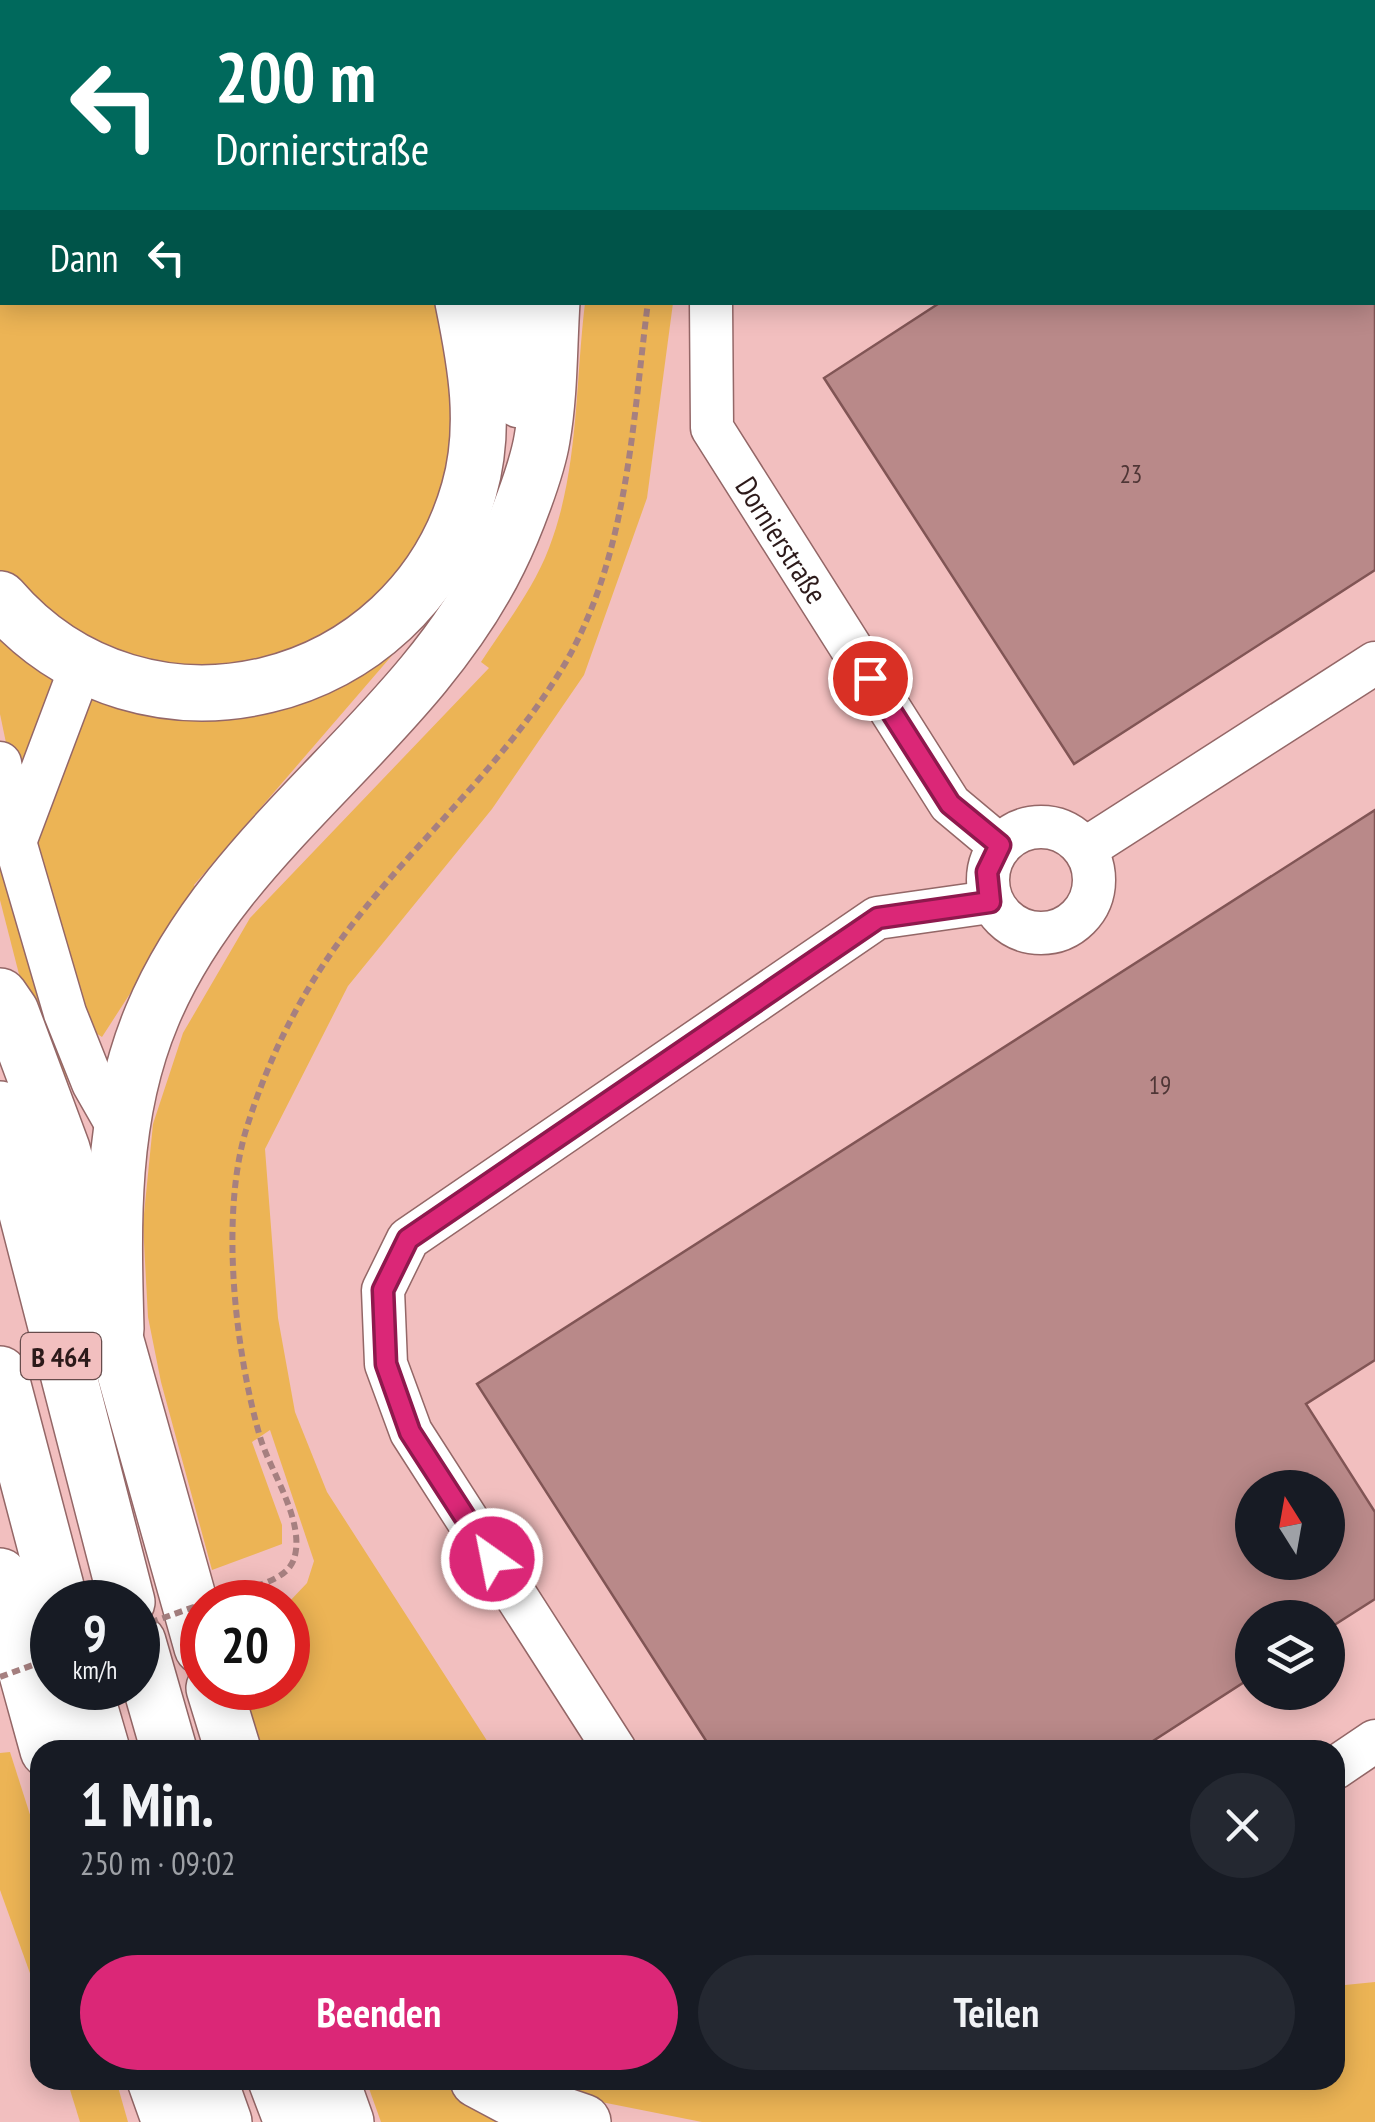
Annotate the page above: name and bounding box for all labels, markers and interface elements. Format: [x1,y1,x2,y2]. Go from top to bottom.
text: 200 m [215,31,376,121]
icon: left [50,40,180,170]
text: Dornierstraße [215,119,429,177]
icon: left [139,230,194,285]
text: Dann [50,233,119,282]
house number: 23 [1120,458,1142,490]
street label: Dornierstraße [728,469,837,610]
pin [828,636,913,721]
icon: arrive [843,651,898,706]
house number: 19 [1149,1069,1171,1101]
road number: B 464 [21,1333,101,1379]
north arrow [1235,1470,1345,1580]
map controls [1235,1470,1345,1710]
position arrow [440,1507,544,1611]
speed limit sign: 20 [180,1580,310,1710]
text: 9 [83,1600,107,1665]
button: layers [1235,1600,1345,1710]
text: km/h [73,1654,117,1686]
text: 1 Min. [80,1765,214,1843]
button: close [1190,1773,1295,1878]
text: 250 m · 09:02 [80,1842,235,1884]
button: Beenden [80,1955,678,2070]
button: Teilen [698,1955,1295,2070]

